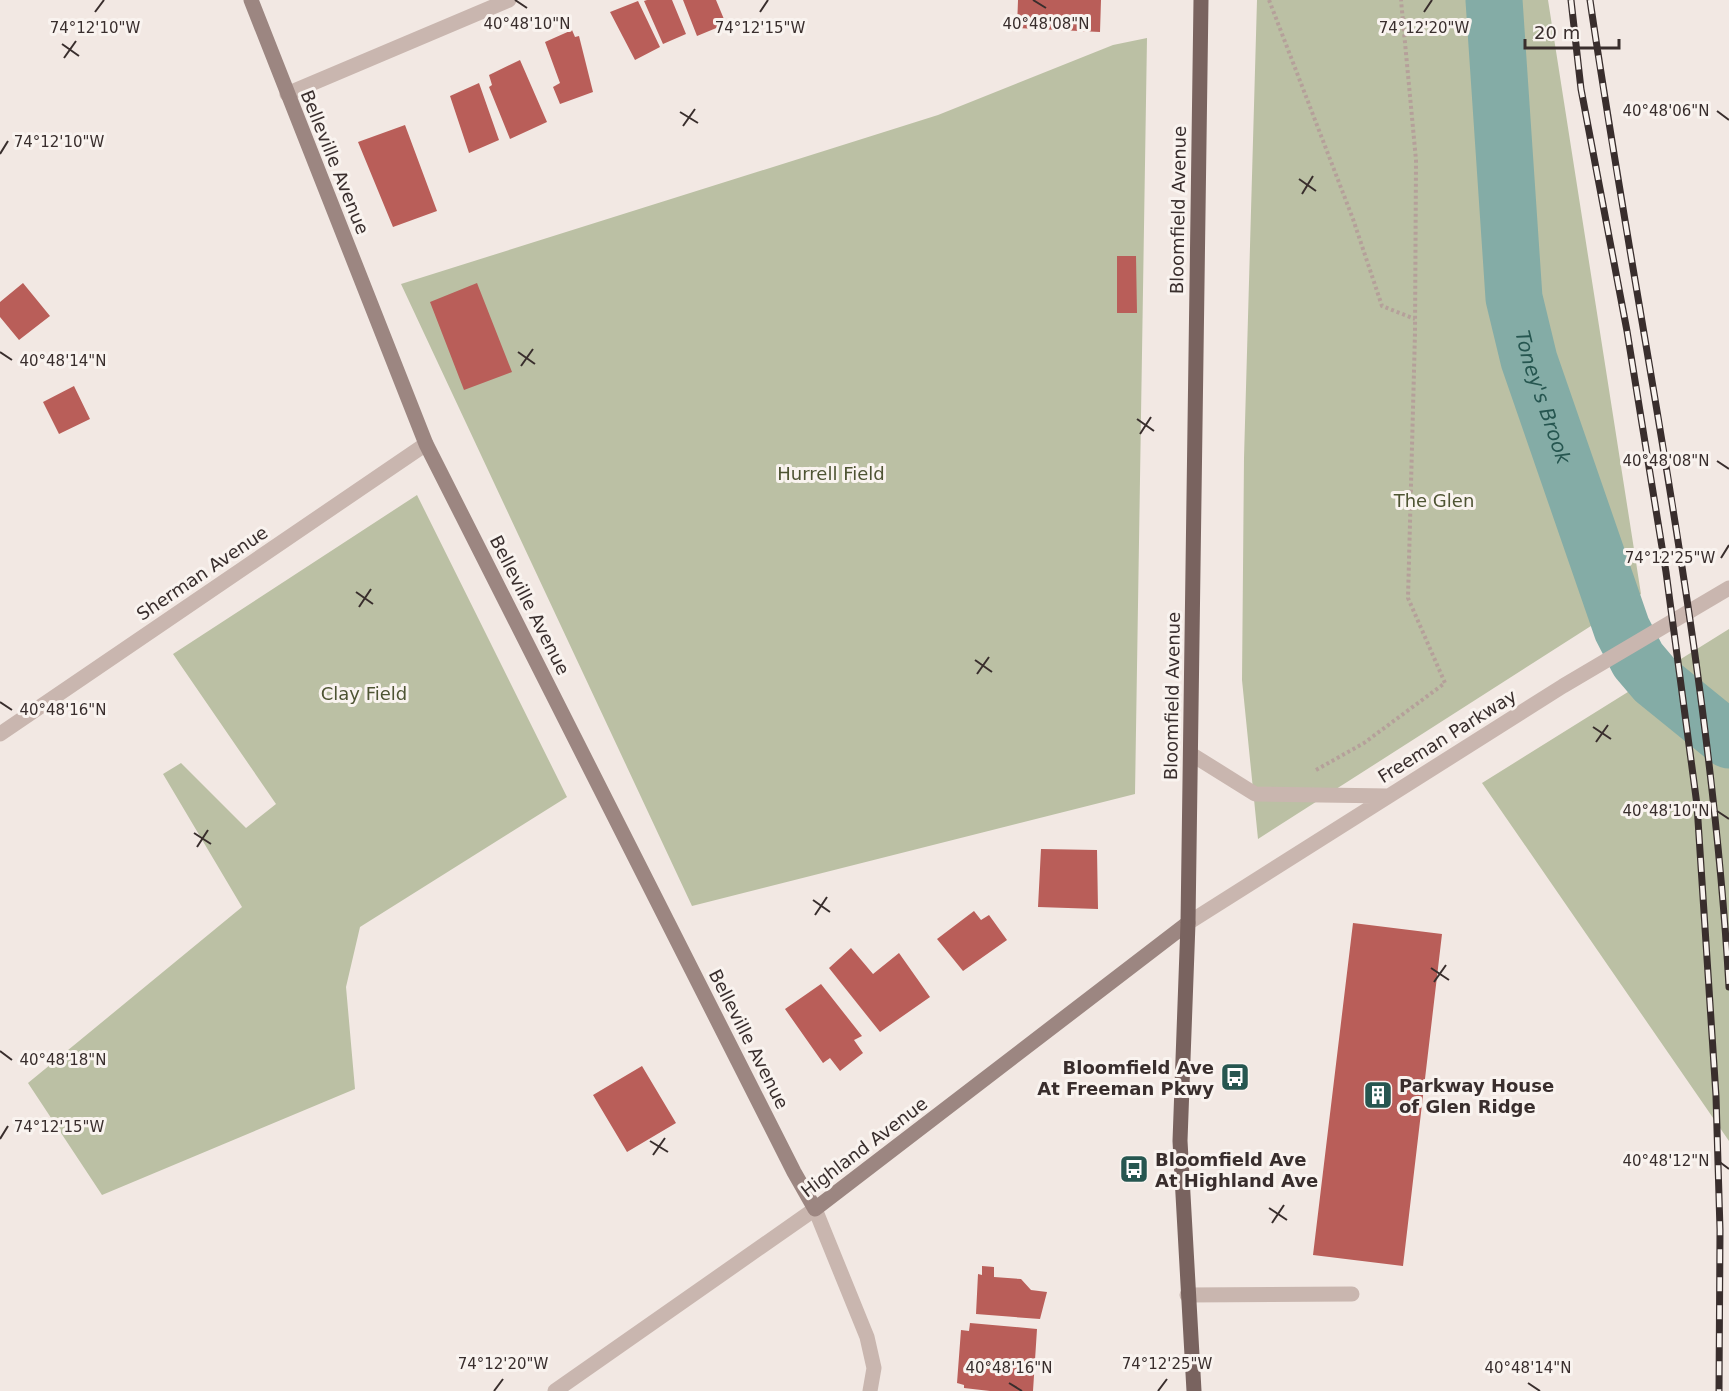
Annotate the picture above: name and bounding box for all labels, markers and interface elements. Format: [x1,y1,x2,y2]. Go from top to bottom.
scale bar [1525,12,1620,50]
text: 40°48'10"N [483,15,571,33]
text: 40°48'08"N [1002,15,1090,33]
text: 74°12'10"W [50,19,140,37]
text: 74°12'15"W [715,19,805,37]
text: 74°12'20"W [1379,19,1469,37]
text: 20 m [1534,22,1580,43]
street label: Belleville Avenue [296,87,374,237]
text: 40°48'06"N [1622,102,1710,120]
street label: Bloomfield Avenue [1166,126,1190,294]
text: 74°12'10"W [14,133,104,151]
water label: Toney's Brook [1510,328,1576,468]
text: 40°48'14"N [19,352,107,370]
text: 40°48'08"N [1622,452,1710,470]
park label: Hurrell Field [777,463,885,484]
park label: The Glen [1393,490,1474,511]
street label: Sherman Avenue [132,521,272,625]
street label: Belleville Avenue [486,532,574,678]
text: 74°12'25"W [1625,549,1715,567]
street label: Bloomfield Avenue [1160,612,1184,780]
park label: Clay Field [321,683,407,704]
street label: Freeman Parkway [1374,685,1520,787]
text: 40°48'16"N [19,701,107,719]
text: 40°48'10"N [1622,802,1710,820]
street label: Belleville Avenue [705,966,793,1112]
text: 40°48'18"N [19,1051,107,1069]
place label: Bloomfield Ave At Freeman Pkwy [1037,1057,1214,1099]
bus stop icon: Bloomfield Ave At Freeman Pkwy [1219,1061,1251,1093]
place label: Parkway House of Glen Ridge [1399,1075,1554,1117]
building icon: Parkway House of Glen Ridge [1362,1079,1394,1111]
street label: Highland Avenue [797,1093,931,1201]
text: 74°12'15"W [14,1118,104,1136]
place label: Bloomfield Ave At Highland Ave [1155,1149,1318,1191]
text: 40°48'12"N [1622,1152,1710,1170]
bus stop icon: Bloomfield Ave At Highland Ave [1118,1153,1150,1185]
text: 74°12'20"W [458,1355,548,1373]
text: 74°12'25"W [1122,1355,1212,1373]
text: 40°48'16"N [965,1359,1053,1377]
text: 40°48'14"N [1484,1359,1572,1377]

